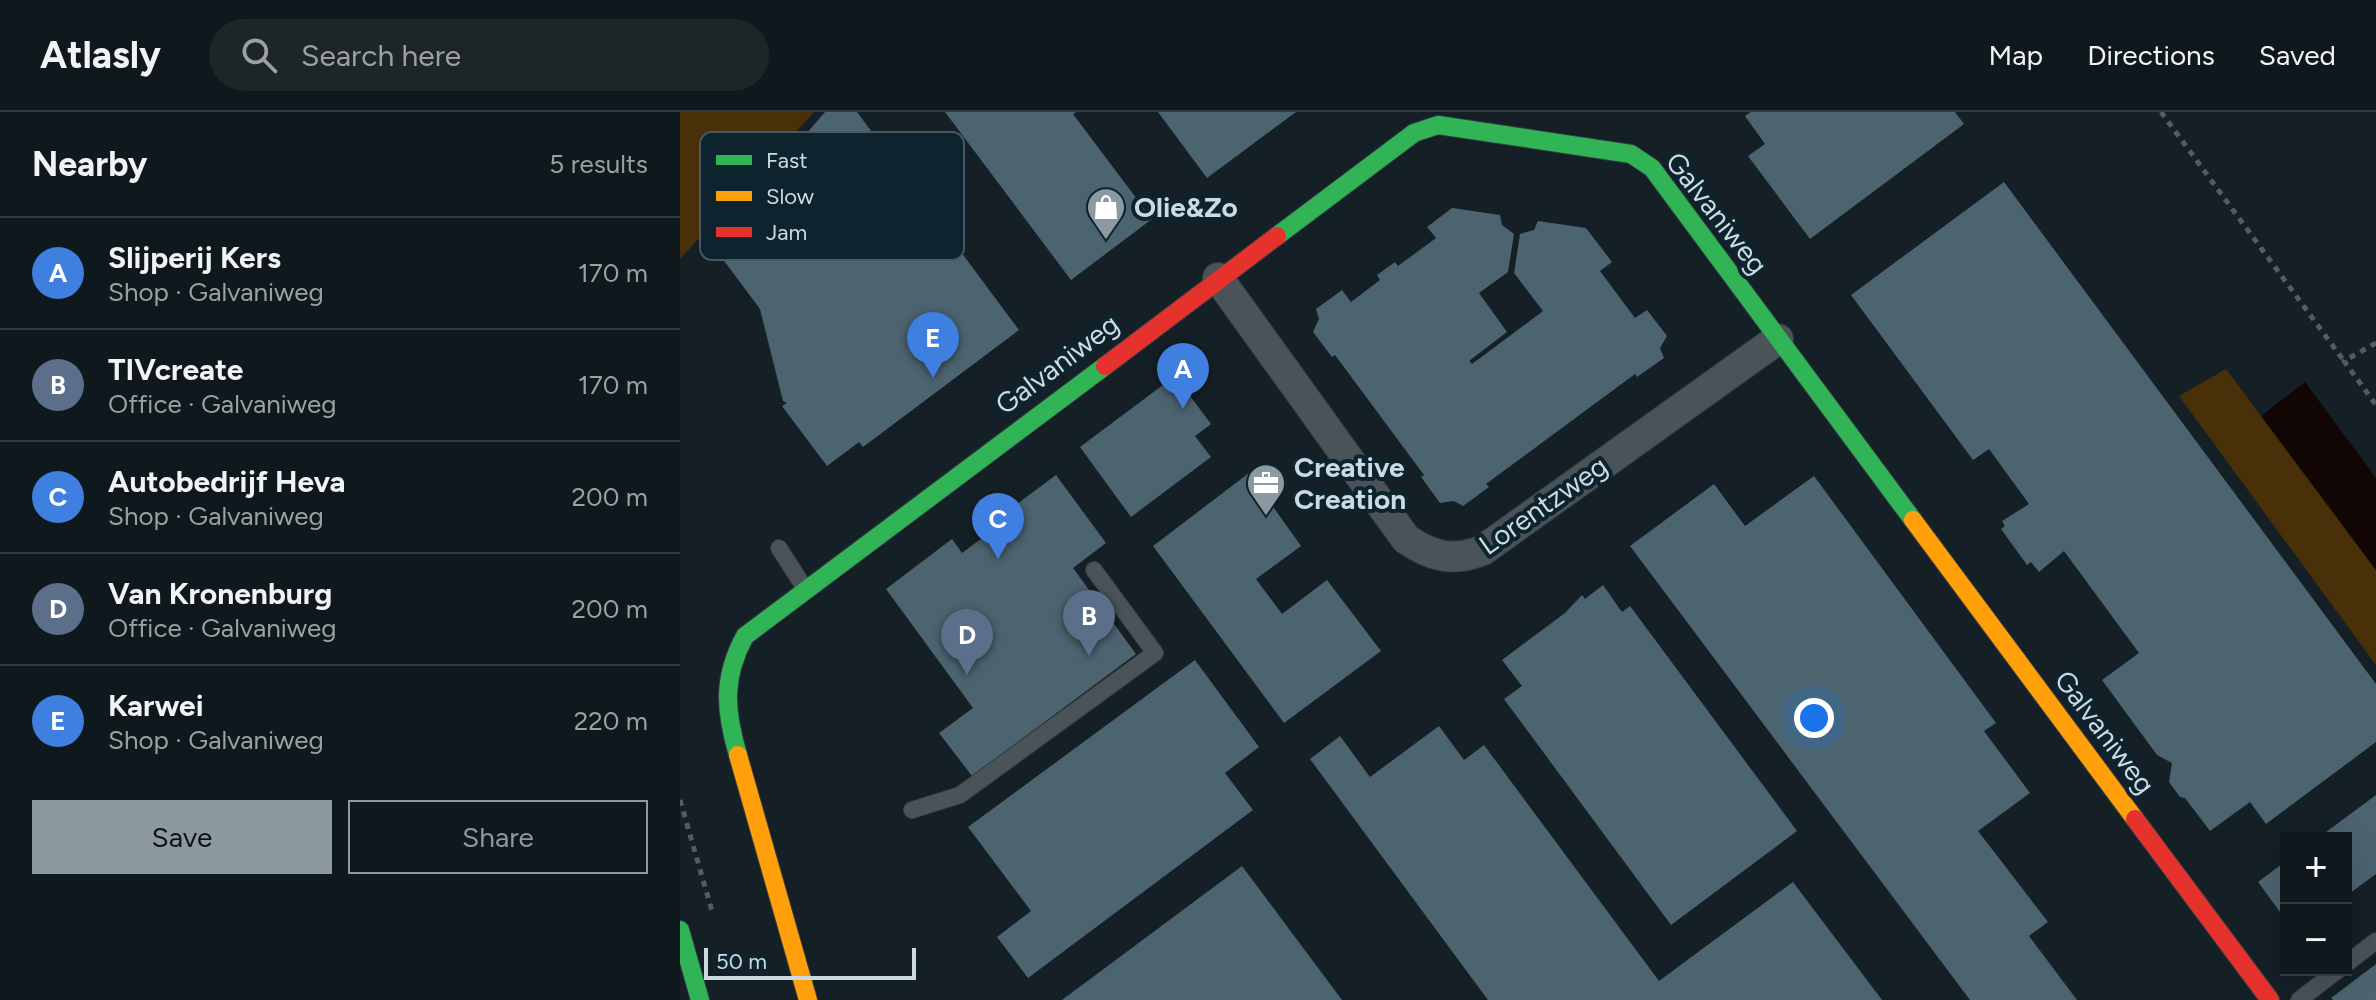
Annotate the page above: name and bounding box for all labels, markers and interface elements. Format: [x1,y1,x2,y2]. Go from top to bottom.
search box [209,19,769,91]
text: Atlasly [40,32,161,78]
icon: search [237,33,281,77]
text: Search here [301,37,461,74]
text: Map [1989,38,2043,72]
text: Directions [2087,38,2215,72]
text: Saved [2259,38,2336,72]
legend [700,132,964,260]
text: Nearby [32,144,147,185]
street label: Galvaniweg [1659,145,1775,281]
text: Fast [766,147,808,174]
text: 5 results [549,148,648,180]
text: Slow [766,183,815,210]
shop icon: Olie&Zo [1085,186,1127,241]
place label: Olie&Zo [1134,190,1238,224]
text: Jam [766,219,807,246]
text: Slijperij Kers [108,239,281,276]
text: A [49,257,67,289]
text: 170 m [578,257,648,289]
text: Shop · Galvaniweg [108,276,324,308]
street label: Galvaniweg [989,307,1125,421]
pin: E [907,312,959,378]
pin: A [1157,343,1209,409]
text: TIVcreate [108,351,243,388]
text: B [50,369,66,401]
text: 170 m [578,369,648,401]
text: Office · Galvaniweg [108,388,336,420]
street label: Lorentzweg [1472,448,1614,562]
place label: Creative Creation [1294,450,1406,516]
office icon: Creative Creation [1245,462,1287,517]
text: Autobedrijf Heva [108,463,346,500]
text: C [49,481,67,513]
text: 200 m [572,481,648,513]
pin: C [972,493,1024,559]
text: Shop · Galvaniweg [108,500,324,532]
text: Van Kronenburg [108,575,332,612]
pin: B [1063,590,1115,656]
text: D [49,593,67,625]
text: 200 m [572,593,648,625]
pin: D [941,609,993,675]
text: Office · Galvaniweg [108,612,336,644]
street label: Galvaniweg [2048,664,2162,800]
text: Karwei [108,687,204,724]
your location [1794,698,1834,738]
text: E [50,705,66,737]
text: 220 m [574,705,648,737]
text: Shop · Galvaniweg [108,724,324,756]
button: Save [32,800,332,874]
button: Share [348,800,648,874]
map controls [2280,832,2352,976]
button: + [2280,832,2352,904]
button: − [2280,904,2352,976]
scale bar [704,944,916,980]
text: 50 m [716,948,767,975]

